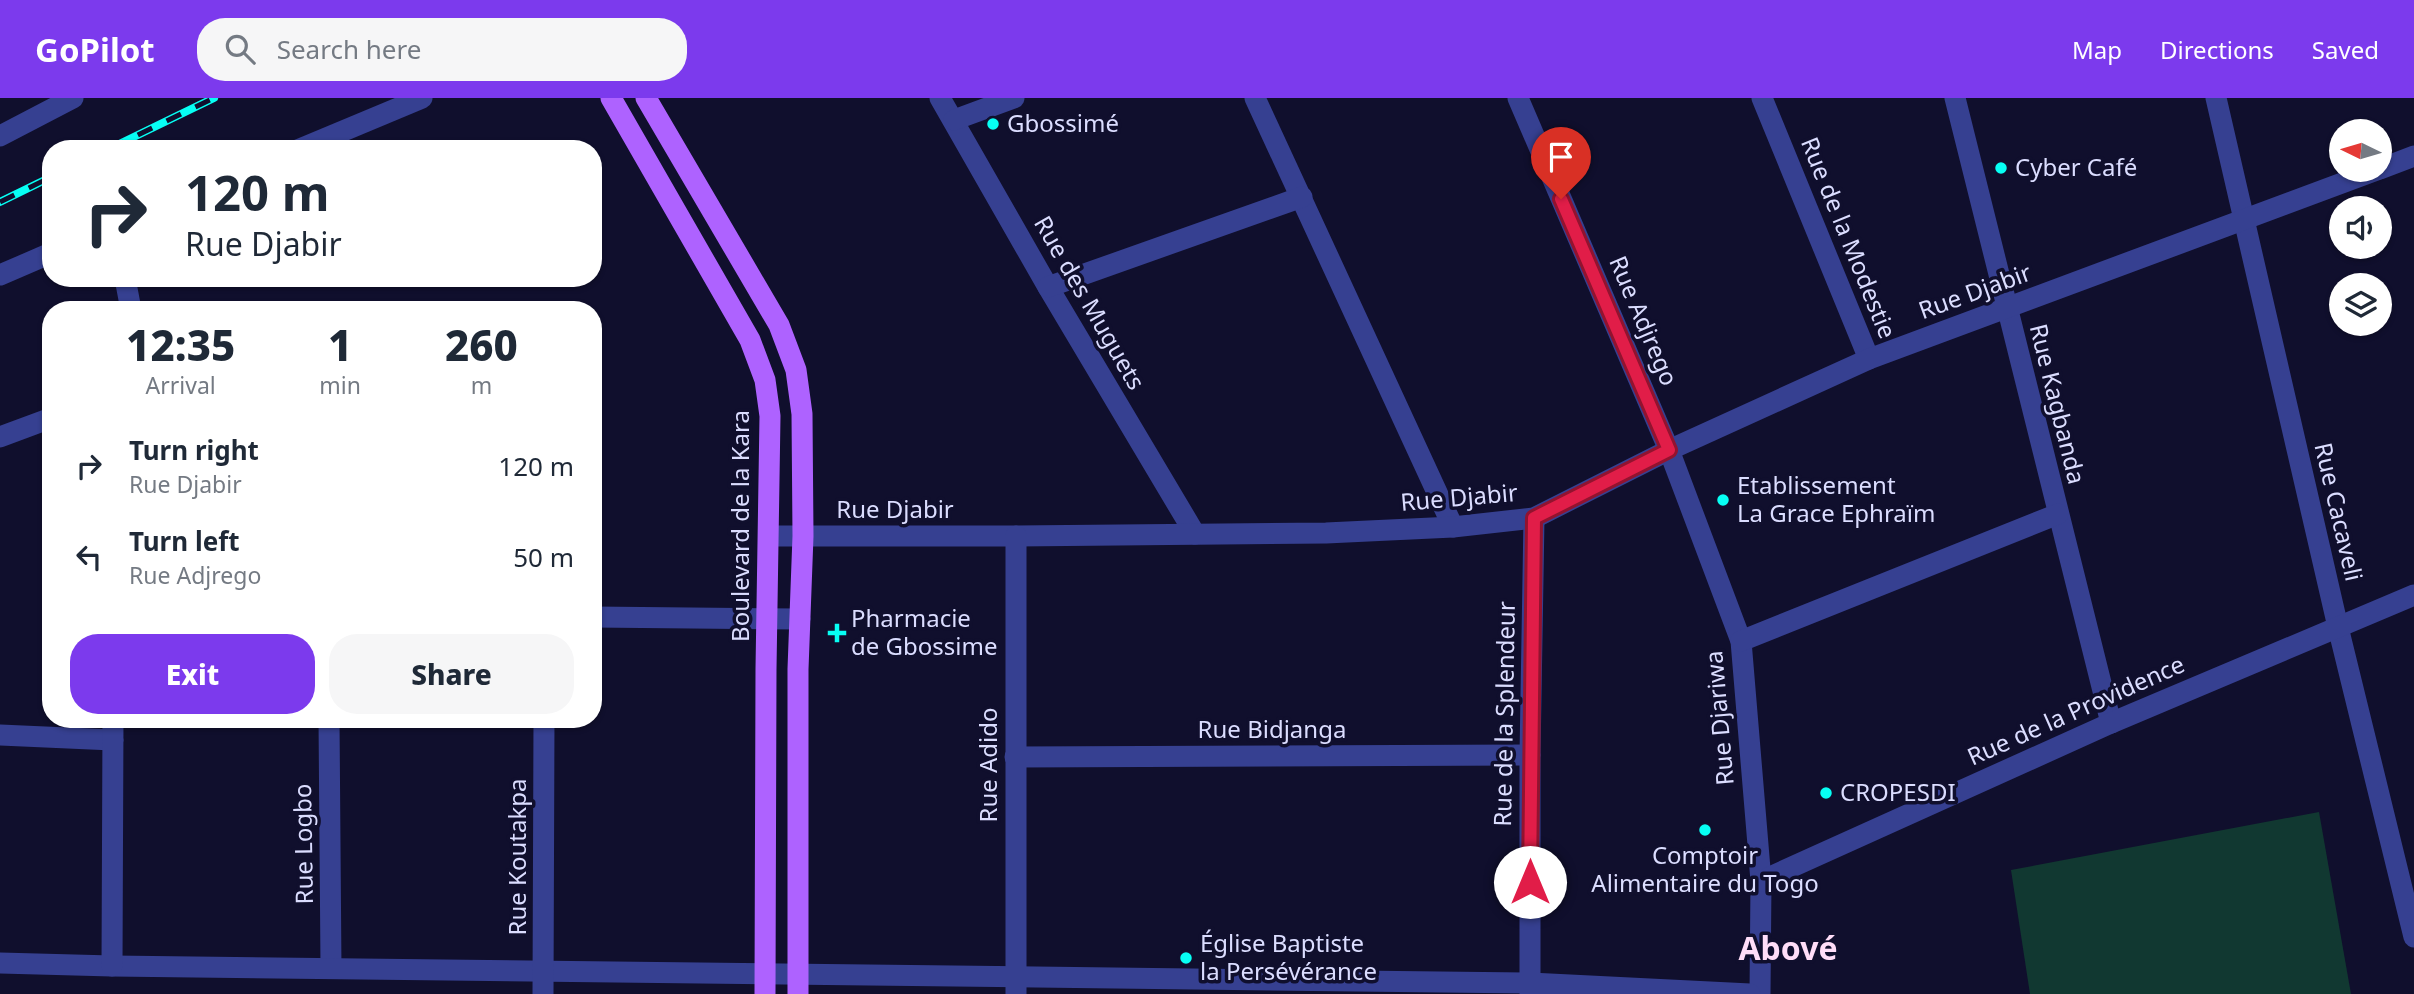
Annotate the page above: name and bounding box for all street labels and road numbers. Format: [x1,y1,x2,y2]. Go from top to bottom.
street label: Rue de la Modestie [1794,132,1905,343]
street label: Rue des Muguets [1027,209,1153,395]
street label: Rue Adjrego [1602,250,1687,390]
street label: Rue Djabir [1914,255,2035,326]
street label: Rue Kagbanda [2023,320,2094,487]
street label: Boulevard de la Kara [723,410,756,642]
street label: Rue Cacaveli [2307,439,2371,584]
street label: Rue Djabir [1399,475,1519,518]
street label: Rue Djabir [836,492,954,525]
street label: Rue de la Splendeur [1485,601,1522,827]
street label: Rue de la Providence [1962,647,2189,772]
street label: Rue Djariwa [1696,649,1741,787]
street label: Rue Adido [971,707,1004,823]
street label: Rue Bidjanga [1198,712,1346,745]
street label: Rue Koutakpa [500,779,533,935]
street label: Rue Logbo [285,783,320,905]

